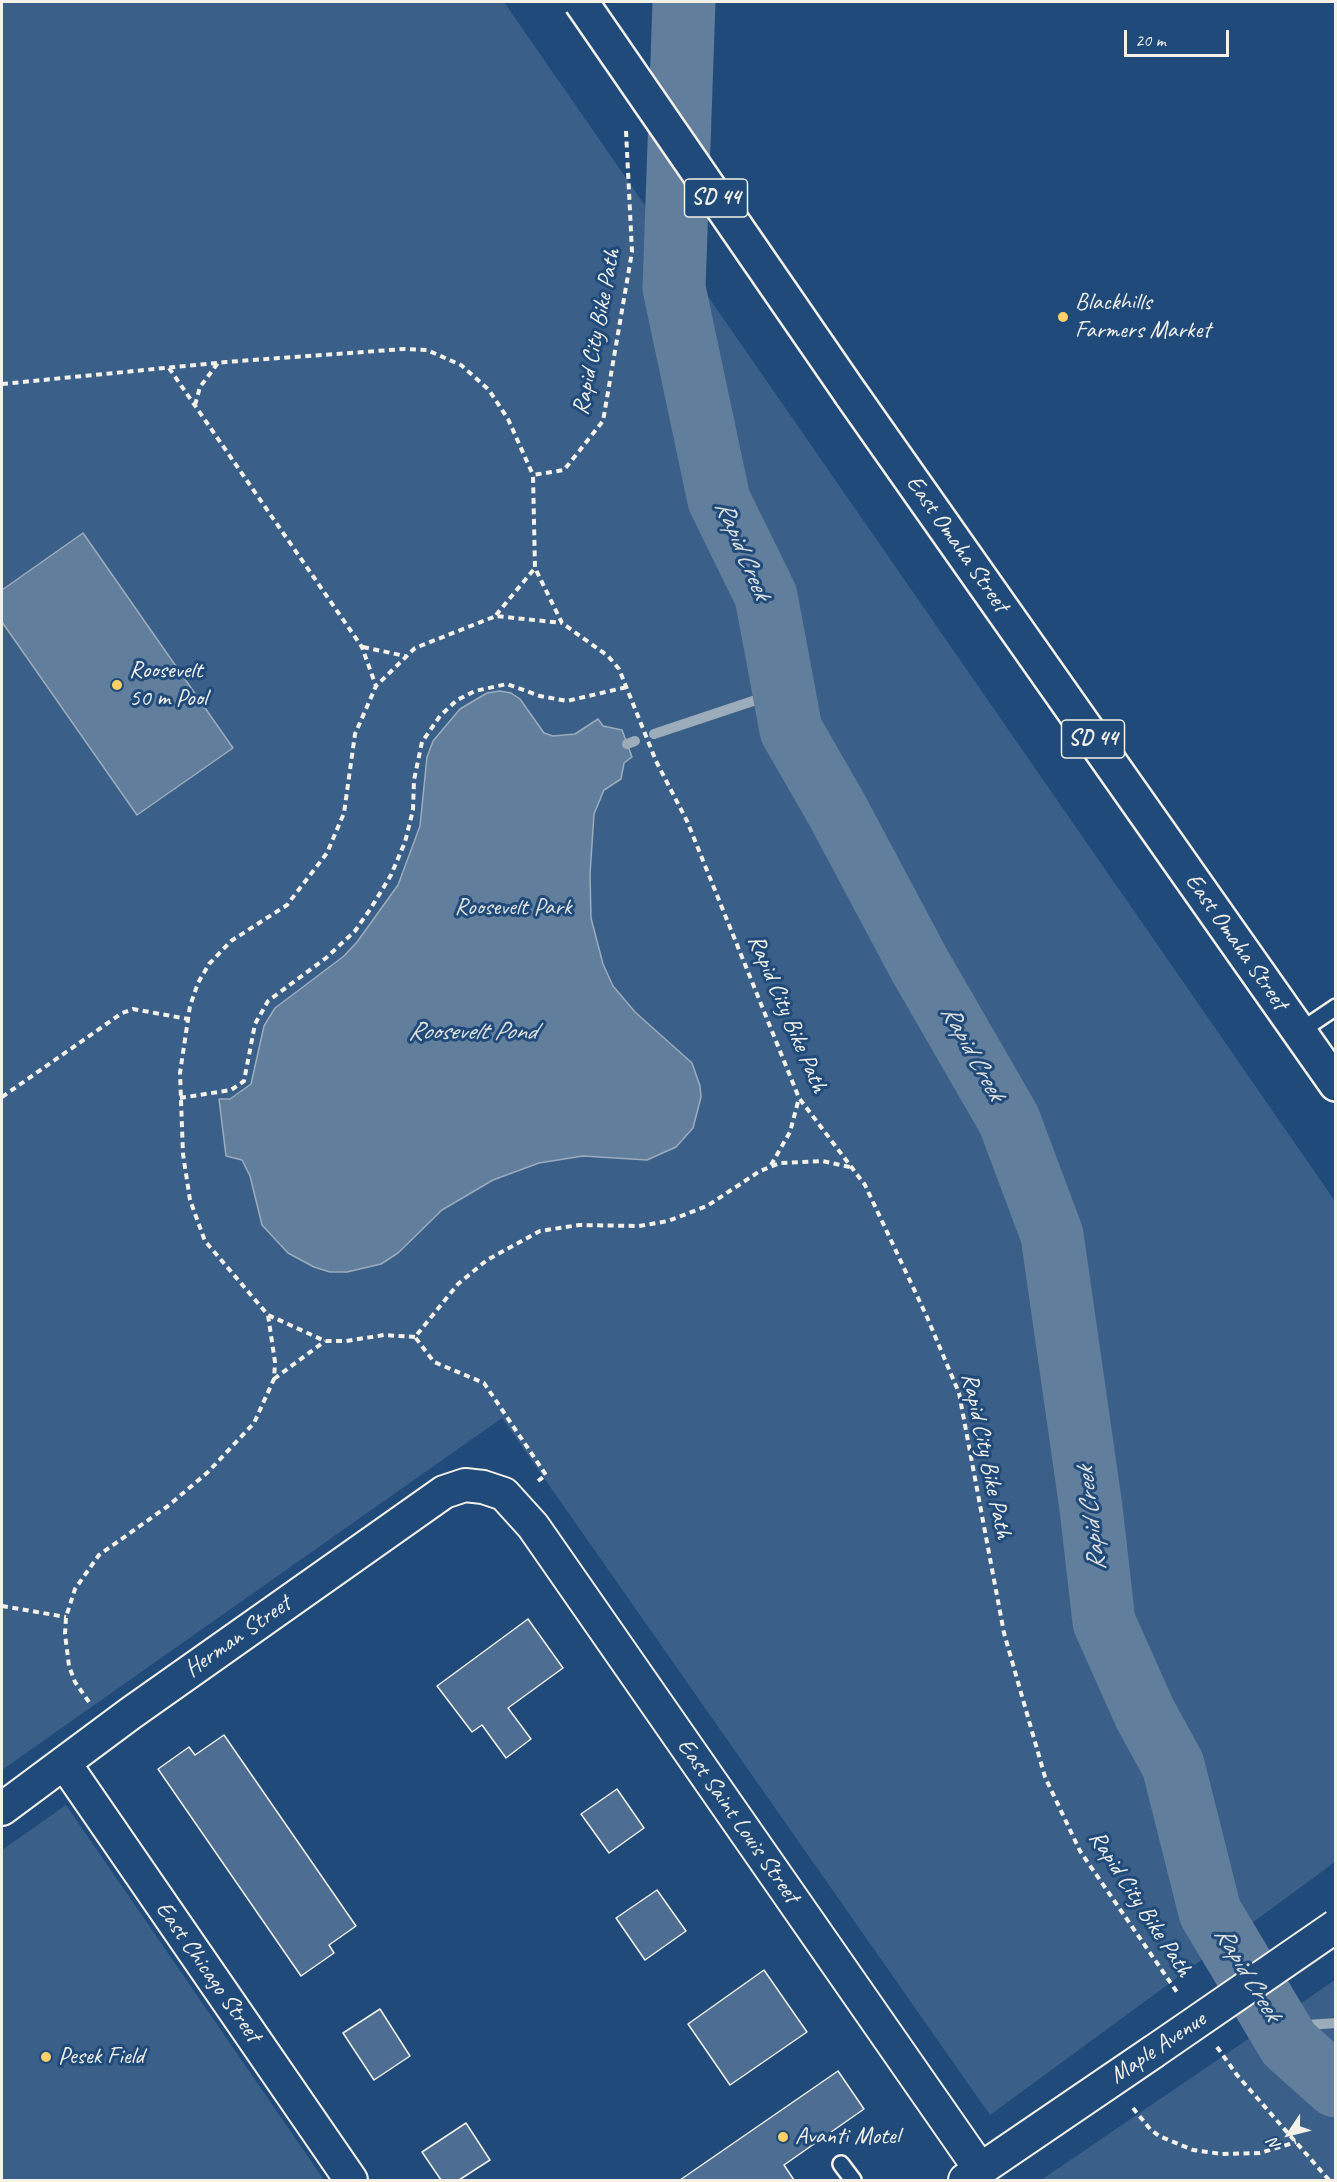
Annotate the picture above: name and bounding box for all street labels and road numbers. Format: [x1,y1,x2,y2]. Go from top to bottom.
road number: SD 44 [684,179,748,217]
street label: Rapid City Bike Path [567,246,627,418]
street label: East Omaha Street [899,470,1015,618]
road number: SD 44 [1062,720,1124,758]
street label: East Omaha Street [1178,868,1294,1016]
street label: Rapid City Bike Path [741,931,833,1097]
street label: Rapid City Bike Path [954,1370,1018,1542]
street label: Herman Street [179,1590,297,1684]
street label: East Saint Louis Street [670,1733,806,1909]
street label: Rapid City Bike Path [1082,1825,1198,1983]
street label: East Chicago Street [149,1896,267,2048]
street label: Maple Avenue [1104,2005,1212,2091]

